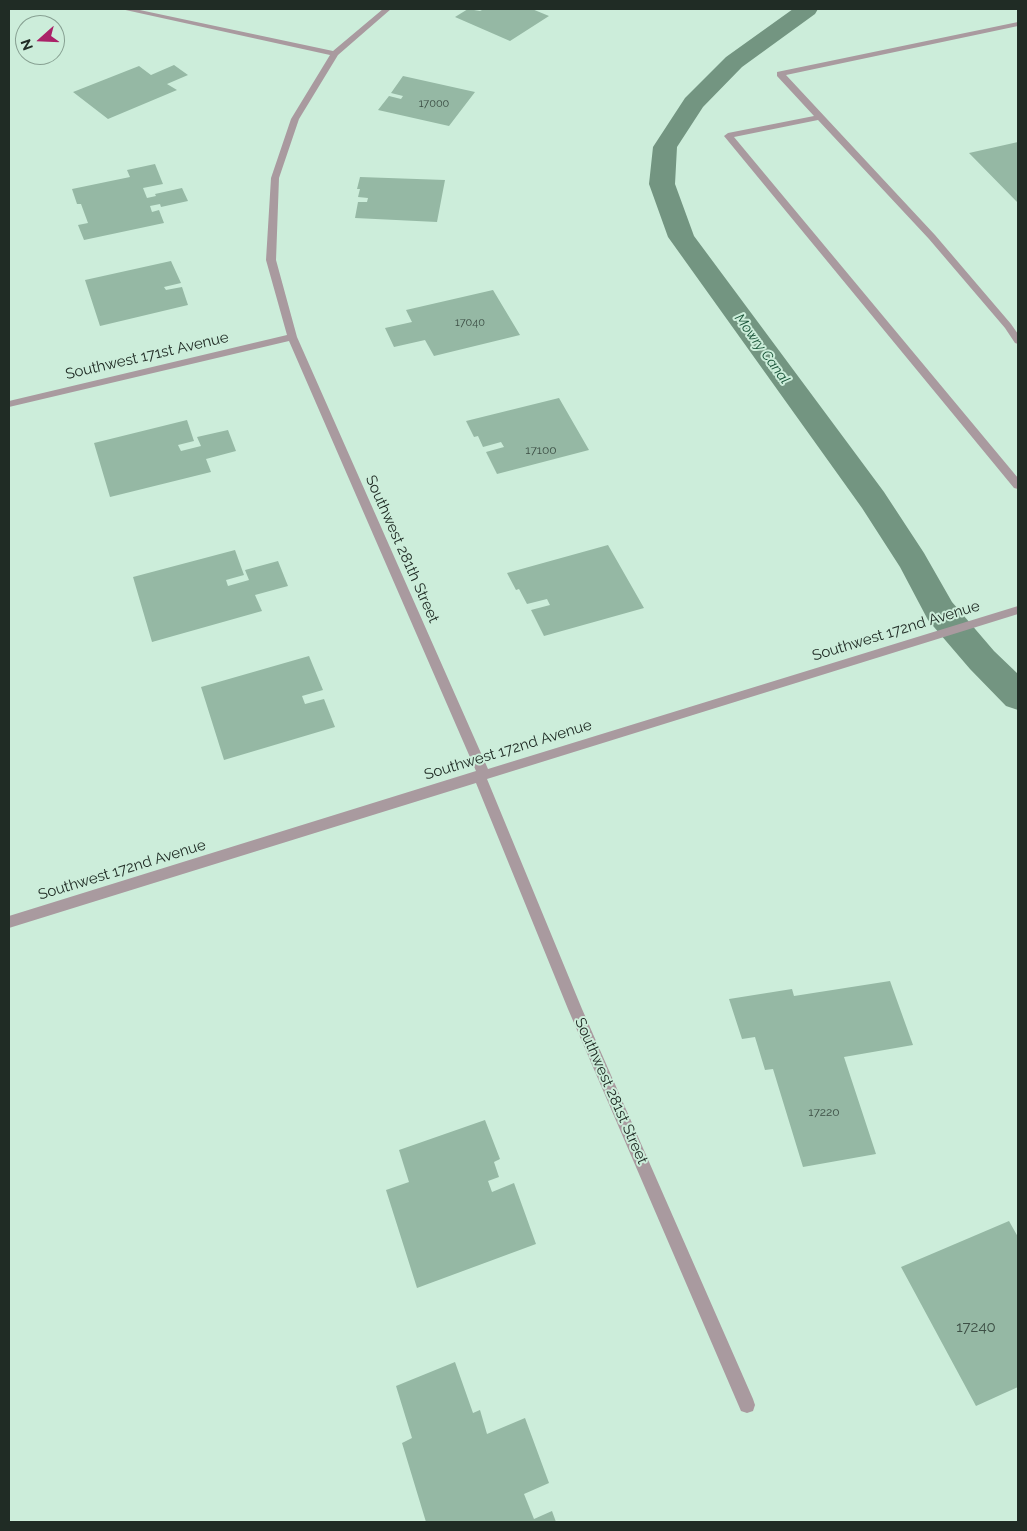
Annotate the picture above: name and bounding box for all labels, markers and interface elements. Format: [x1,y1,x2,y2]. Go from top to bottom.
north arrow [15,15,65,65]
text: N [17,37,36,53]
house number: 17000 [419,97,449,111]
water label: Mowry Canal [731,311,793,387]
house number: 17040 [455,316,485,330]
street label: Southwest 171st Avenue [64,328,230,384]
house number: 17100 [525,443,557,457]
street label: Southwest 281th Street [361,472,443,626]
street label: Southwest 172nd Avenue [810,597,982,665]
street label: Southwest 172nd Avenue [422,716,594,784]
street label: Southwest 172nd Avenue [36,836,208,904]
street label: Southwest 281st Street [571,1015,651,1167]
house number: 17220 [808,1105,840,1119]
house number: 17240 [956,1318,996,1336]

